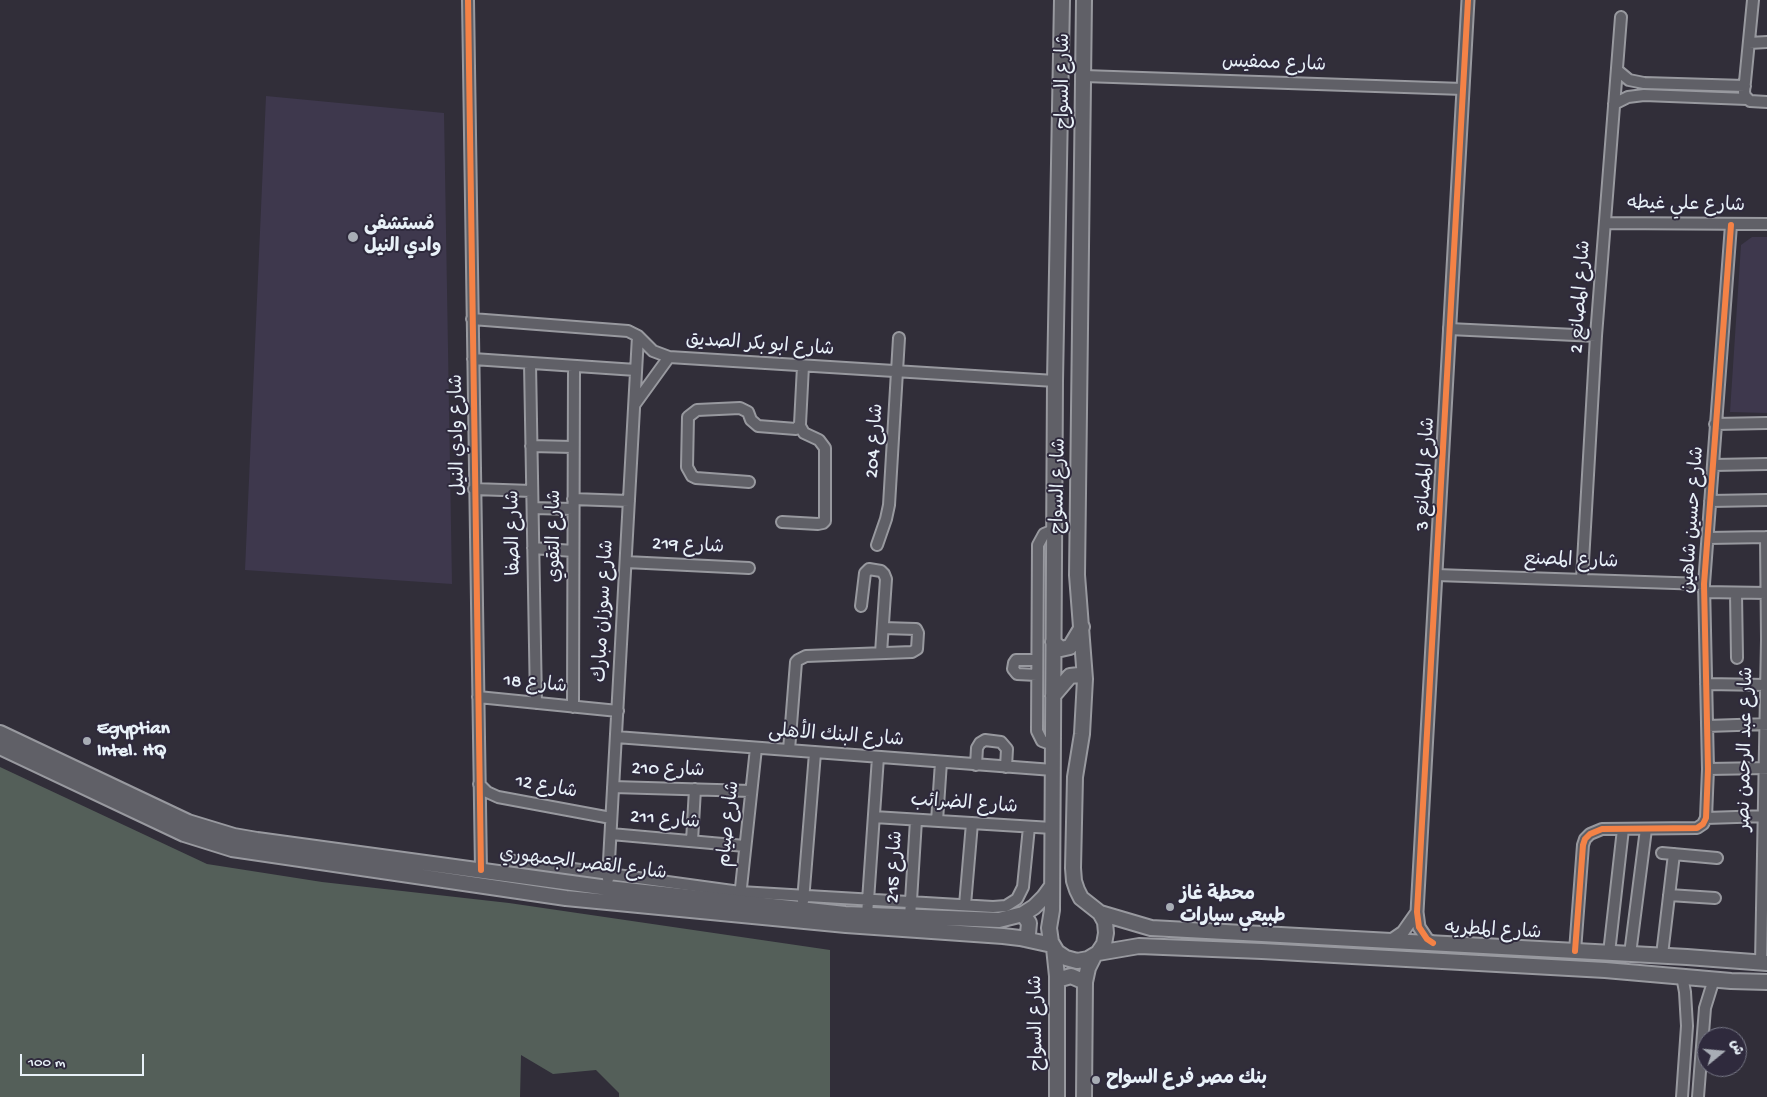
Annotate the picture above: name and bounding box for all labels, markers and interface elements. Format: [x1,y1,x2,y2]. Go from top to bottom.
street label: شارع السواح [1054,33,1076,129]
street label: شارع ممفيس [1221,52,1327,78]
street label: شارع علي غيطه [1627,194,1745,218]
place label: مُستشفى وادي النيل [364,215,441,259]
marker: مُستشفى وادي النيل [346,230,360,244]
street label: شارع المصانع 2 [1567,240,1597,354]
street label: شارع ابو بكر الصديق [685,329,835,363]
street label: شارع وادي النيل [447,374,471,496]
street label: شارع 204 [862,403,890,479]
street label: شارع المصانع 3 [1413,417,1441,531]
street label: شارع السواح [1048,438,1072,534]
street label: شارع حسين شاهين [1677,446,1711,594]
street label: شارع الصفا [503,490,527,576]
street label: شارع التقوي [545,490,567,582]
street label: شارع 219 [651,534,725,560]
street label: شارع سوزان مبارك [590,539,620,683]
street label: شارع المصنع [1523,549,1619,575]
street label: شارع عبد الرحمن نصر [1734,667,1760,831]
street label: شارع 18 [502,670,568,700]
place label: Egyptian Intel. HQ [97,719,170,763]
street label: شارع البنك الأهلى [767,721,905,753]
marker: Egyptian Intel. HQ [81,735,93,747]
street label: شارع 210 [631,758,705,784]
street label: شارع 12 [513,771,579,805]
street label: شارع صيام [714,780,746,868]
street label: شارع الضرائب [910,790,1018,820]
street label: شارع 211 [629,807,701,835]
street label: شارع 215 [883,830,909,904]
street label: شارع القصر الجمهوري [498,843,668,887]
place label: محطة غاز طبيعي سيارات [1180,885,1286,929]
marker: محطة غاز طبيعي سيارات [1164,901,1176,913]
street label: شارع المطريه [1444,918,1542,946]
street label: شارع السواح [1026,975,1050,1071]
north arrow [1697,1027,1747,1077]
text: ش [1725,1038,1746,1058]
scale bar [22,1044,146,1076]
text: 100 m [28,1054,65,1072]
place label: بنك مصر فرع السواح [1106,1069,1267,1091]
marker: بنك مصر فرع السواح [1090,1074,1102,1086]

